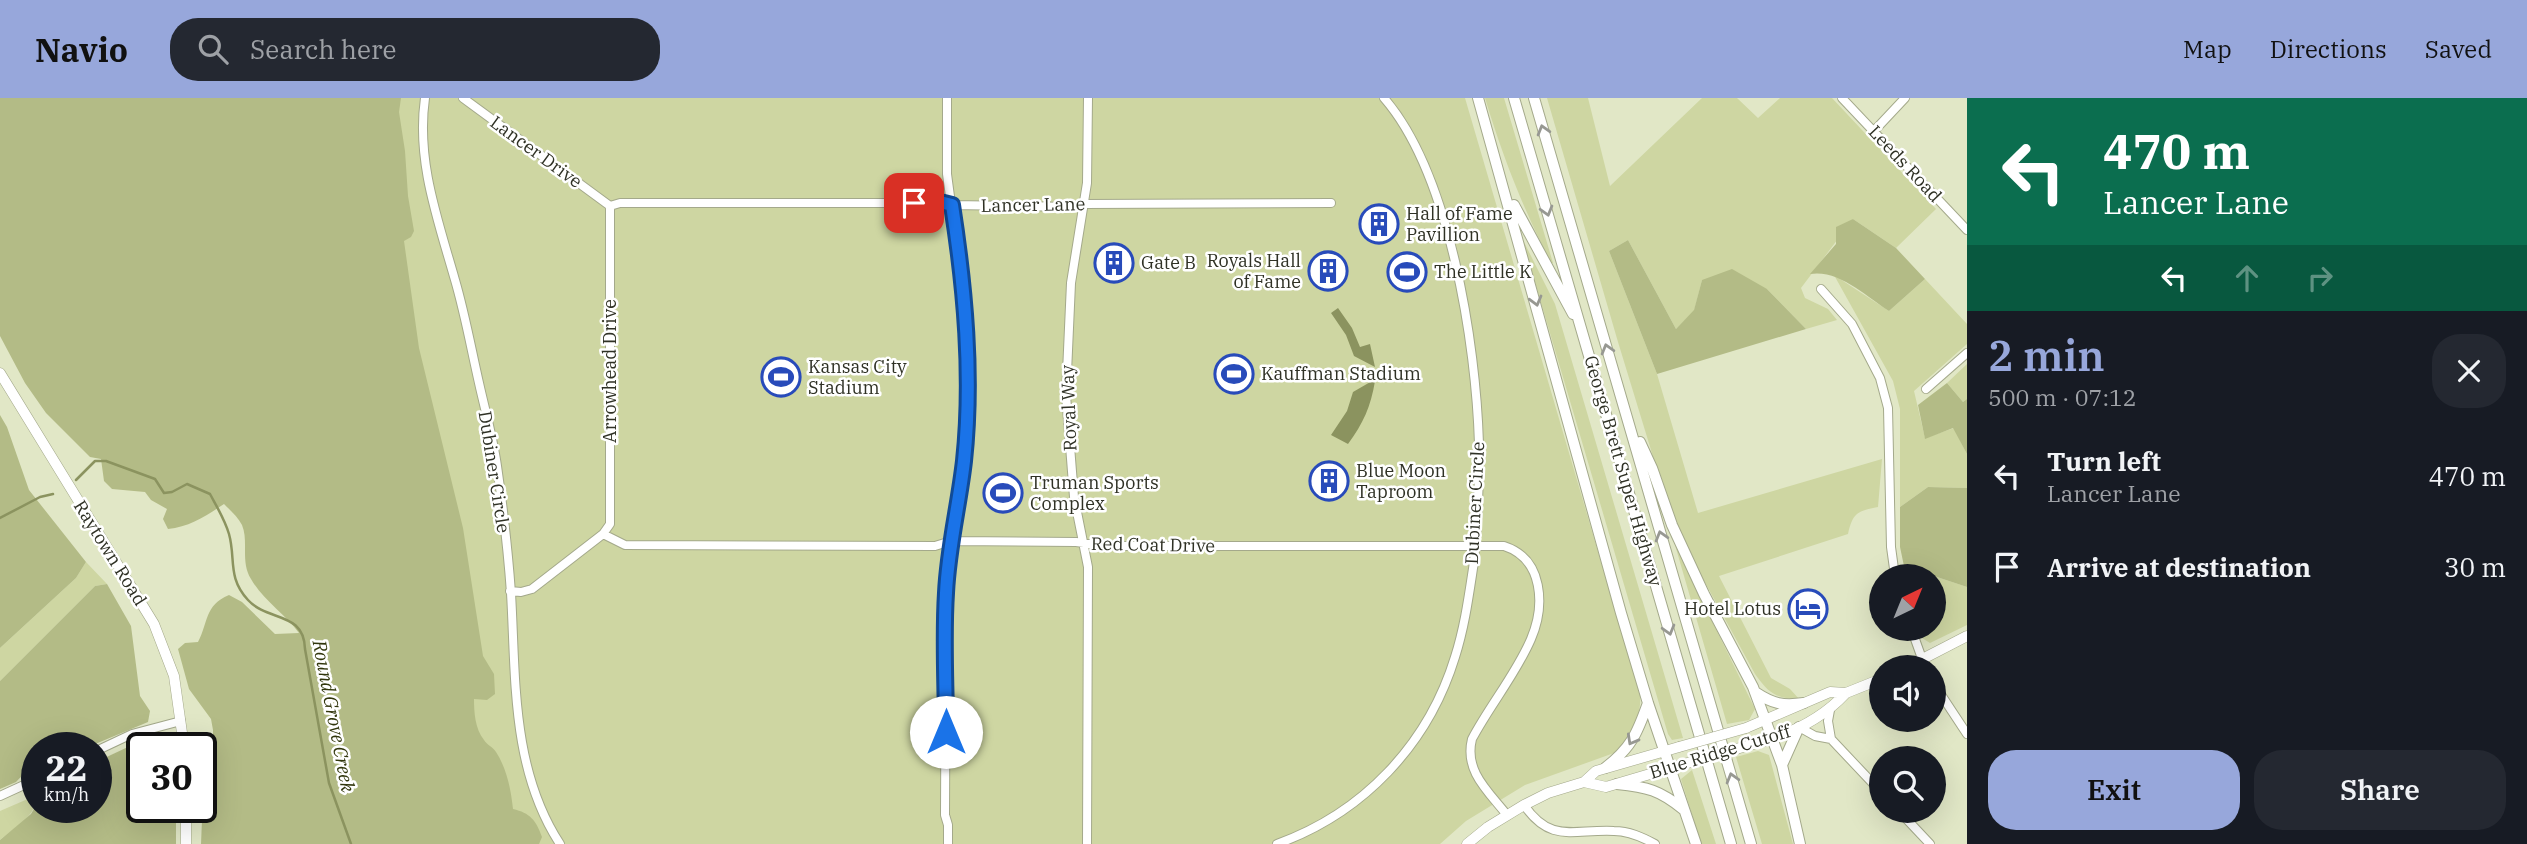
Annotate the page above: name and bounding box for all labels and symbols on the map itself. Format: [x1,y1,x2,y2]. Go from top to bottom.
street label: Lancer Drive [486,110,587,193]
street label: Leeds Road [1864,120,1947,207]
one-way arrow [1537,124,1552,136]
pin [884,173,944,233]
street label: Lancer Lane [980,192,1085,217]
place label: Hall of Fame Pavillion [1406,202,1513,246]
building icon: Hall of Fame Pavillion [1358,203,1400,245]
one-way arrow [1539,204,1553,216]
building icon: Gate B [1093,242,1135,284]
place label: Royals Hall of Fame [1207,249,1301,293]
building icon: Royals Hall of Fame [1307,250,1349,292]
place label: Gate B [1141,251,1196,274]
sports icon: The Little K [1386,251,1428,293]
place label: The Little K [1434,260,1532,283]
one-way arrow [1527,295,1542,307]
street label: Arrowhead Drive [598,299,621,443]
one-way arrow [1600,343,1615,355]
sports icon: Kauffman Stadium [1213,353,1255,395]
street label: George Brett Super Highway [1579,353,1668,589]
place label: Kansas City Stadium [808,355,907,399]
sports icon: Kansas City Stadium [760,356,802,398]
place label: Kauffman Stadium [1261,362,1421,385]
street label: Royal Way [1055,364,1081,452]
street label: Dubiner Circle [473,409,515,535]
street label: Dubiner Circle [1460,441,1489,565]
place label: Blue Moon Taproom [1356,459,1446,503]
building icon: Blue Moon Taproom [1308,460,1350,502]
place label: Truman Sports Complex [1030,471,1159,515]
sports icon: Truman Sports Complex [982,472,1024,514]
street label: Raytown Road [69,496,152,610]
one-way arrow [1655,531,1670,543]
street label: Red Coat Drive [1091,532,1215,557]
north arrow [1869,564,1946,640]
hotel icon: Hotel Lotus [1787,588,1829,630]
place label: Hotel Lotus [1684,597,1781,620]
one-way arrow [1661,623,1675,635]
water label: Round Grove Creek [307,637,361,795]
position arrow [909,695,983,769]
street label: Blue Ridge Cutoff [1647,719,1795,784]
speed limit sign: 30 [126,732,217,823]
one-way arrow [1627,732,1640,745]
one-way arrow [1725,773,1740,785]

